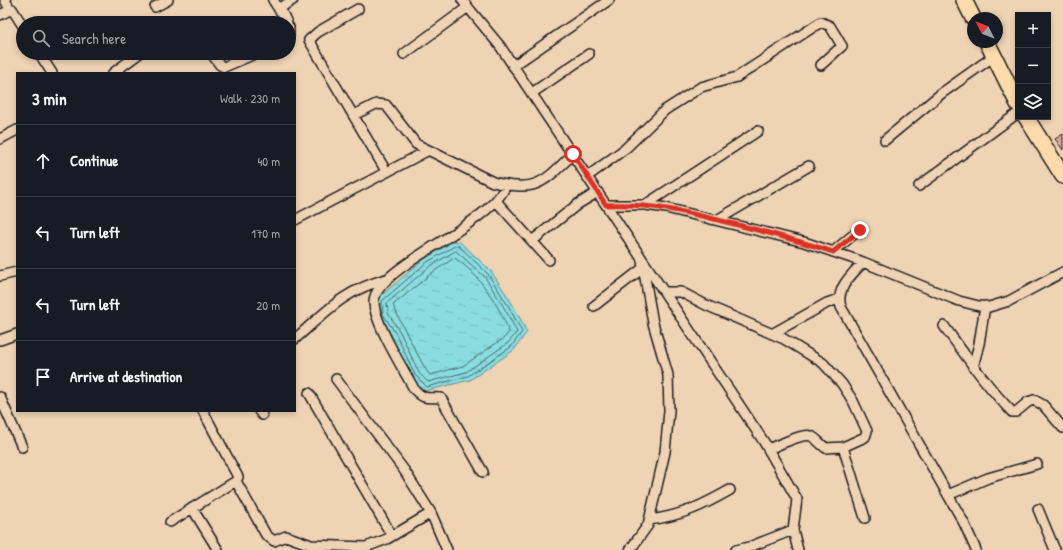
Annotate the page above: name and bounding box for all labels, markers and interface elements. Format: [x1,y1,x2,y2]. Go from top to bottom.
north arrow [967,12,1003,48]
map controls [1015,12,1051,120]
button: + [1015,12,1051,48]
search box [16,16,296,60]
icon: search [30,27,52,49]
text: Search here [62,28,126,49]
button: − [1015,48,1051,84]
button: layers [1015,84,1051,120]
text: 3 min [32,87,67,110]
text: Walk · 230 m [220,89,280,107]
route start [564,145,582,163]
icon: ahead [32,150,54,172]
text: Continue [70,150,118,171]
text: 40 m [257,152,280,170]
route end [851,221,869,239]
icon: left [32,222,54,244]
text: Turn left [70,222,120,243]
text: 170 m [251,224,280,242]
icon: left [32,294,54,316]
text: Turn left [70,294,120,315]
text: 20 m [256,296,280,314]
icon: arrive [32,366,54,388]
text: Arrive at destination [70,366,182,387]

